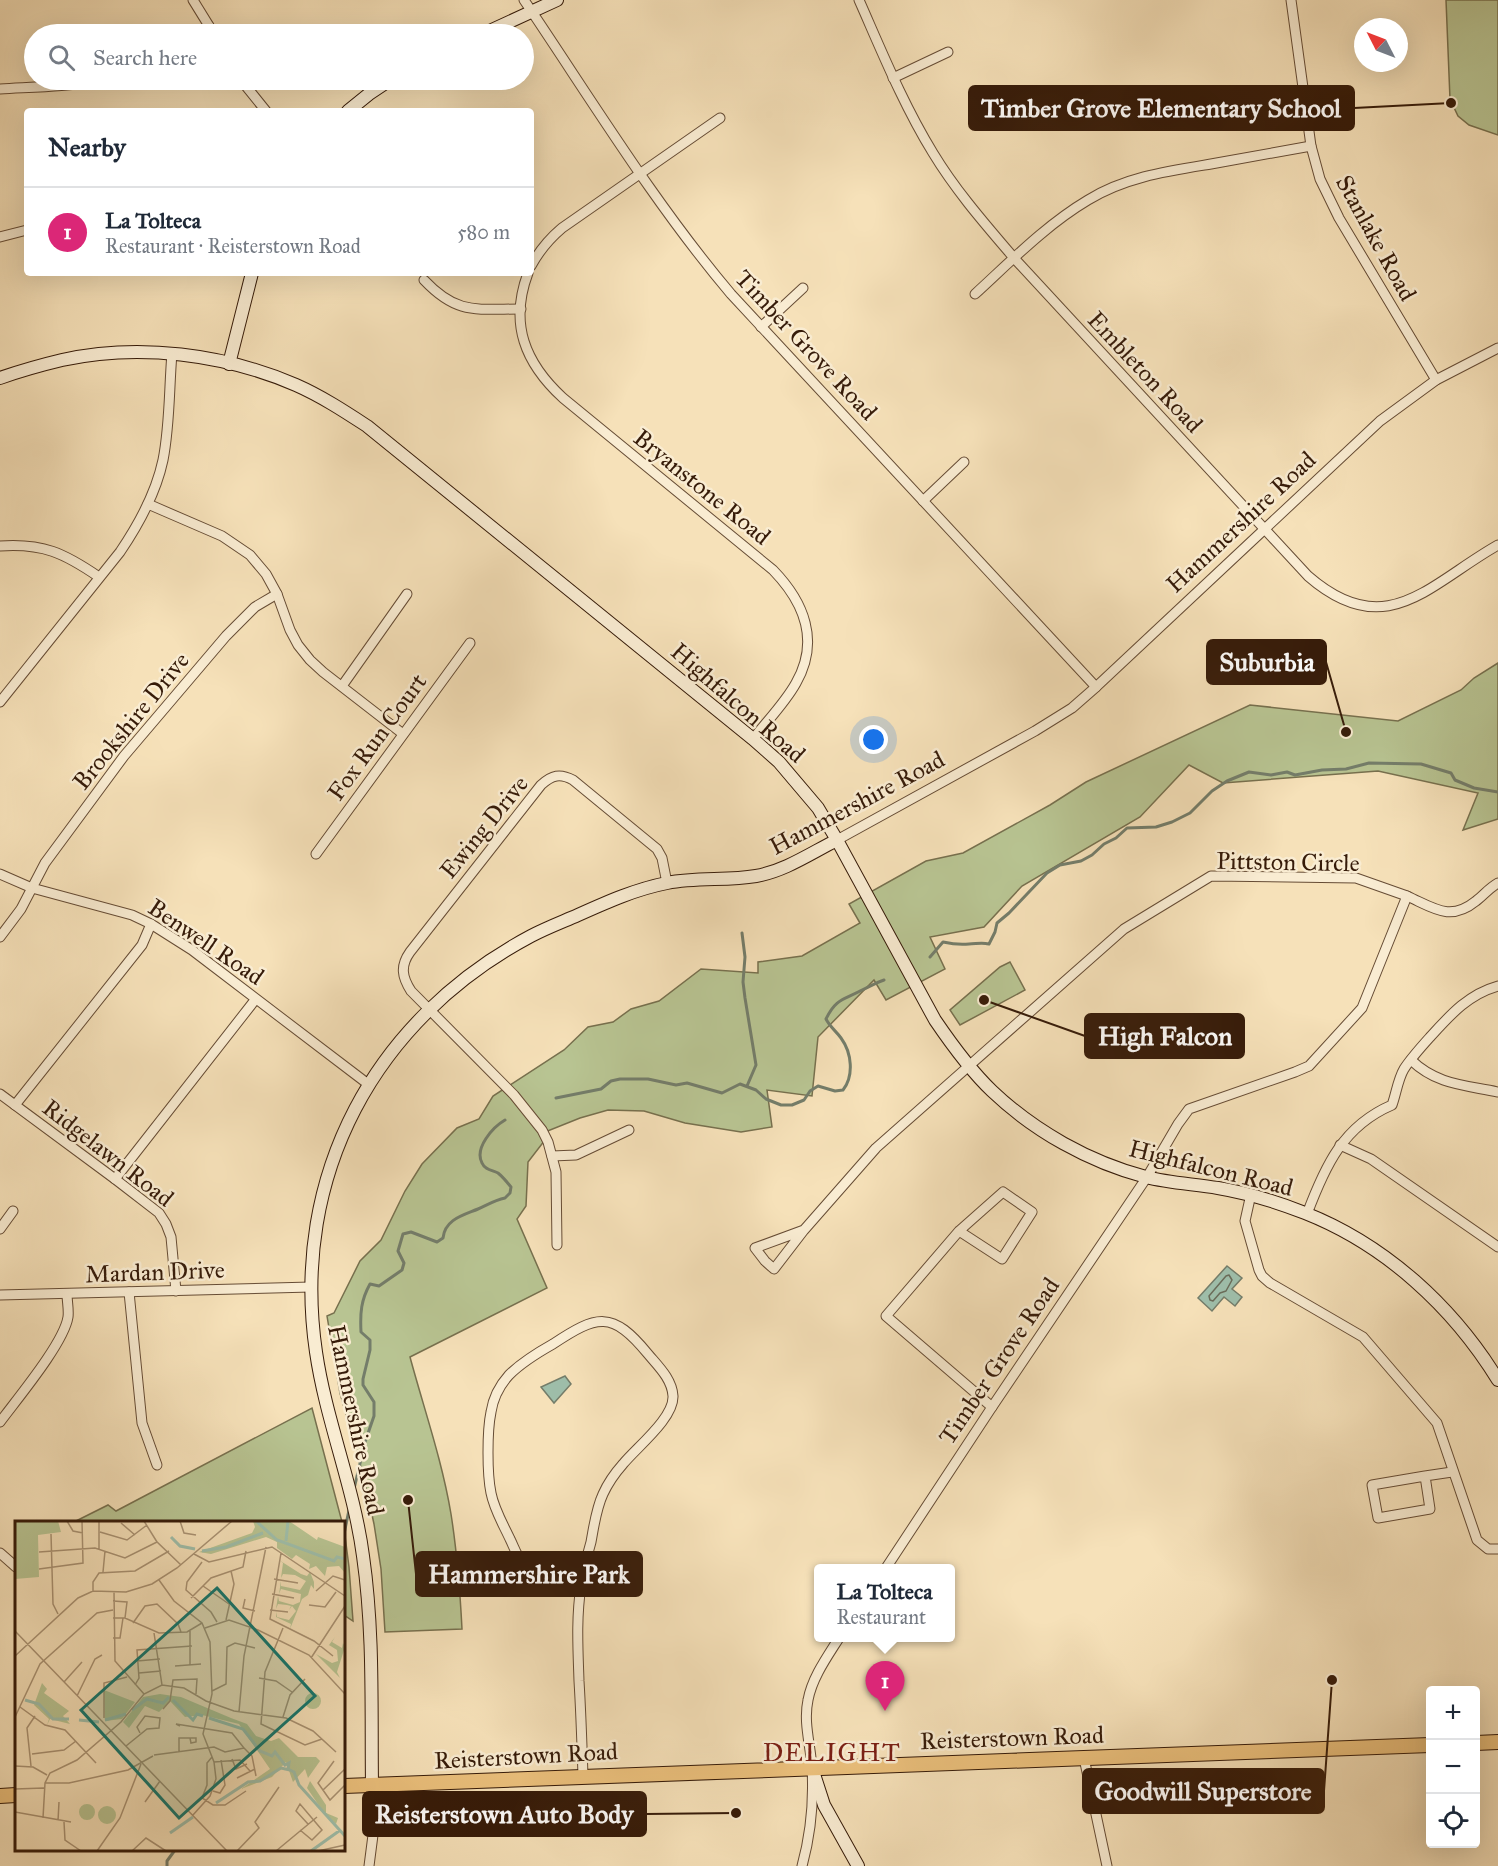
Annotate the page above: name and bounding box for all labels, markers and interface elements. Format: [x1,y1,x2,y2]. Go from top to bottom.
north arrow [1354,18,1408,72]
search box [24,24,534,90]
icon: search [45,41,78,74]
text: Search here [93,44,197,71]
callout: Timber Grove Elementary School [969,86,1354,130]
text: Timber Grove Elementary School [980,92,1342,124]
text: Nearby [48,131,126,163]
street label: Stanlake Road [1329,170,1423,306]
text: La Tolteca [105,207,201,234]
text: 1 [64,220,71,244]
text: 580 m [457,220,510,244]
text: Restaurant · Reisterstown Road [105,234,361,258]
street label: Timber Grove Road [729,263,883,427]
street label: Embleton Road [1081,305,1209,439]
street label: Bryanstone Road [627,423,777,551]
street label: Hammershire Road [1160,445,1322,599]
street label: Highfalcon Road [665,636,811,770]
callout: Suburbia [1207,640,1326,684]
street label: Brookshire Drive [66,646,196,796]
text: Suburbia [1219,646,1316,678]
street label: Fox Run Court [321,667,433,806]
your location [859,725,888,754]
street label: Hammershire Road [764,744,950,862]
street label: Ewing Drive [433,769,535,885]
street label: Pittston Circle [1216,846,1360,878]
street label: Benwell Road [142,892,270,992]
callout: High Falcon [1085,1014,1244,1058]
text: High Falcon [1098,1020,1232,1053]
street label: Ridgelawn Road [36,1093,180,1213]
street label: Highfalcon Road [1126,1133,1296,1203]
street label: Mardan Drive [85,1255,225,1289]
street label: Timber Grove Road [932,1272,1066,1450]
street label: Hammershire Road [321,1322,391,1518]
inset map [15,1521,345,1851]
callout: Hammershire Park [416,1552,642,1596]
text: Hammershire Park [428,1558,631,1590]
popup [814,1564,955,1642]
text: La Tolteca [836,1578,933,1605]
text: Restaurant [836,1605,926,1629]
pin: 1 [866,1662,904,1711]
map controls [1426,1686,1480,1848]
button: + [1426,1686,1480,1740]
street label: Reisterstown Road [920,1720,1104,1756]
street label: Reisterstown Road [433,1736,619,1776]
district label: DELIGHT [763,1736,901,1768]
button: − [1426,1740,1480,1794]
callout: Goodwill Superstore [1083,1769,1324,1813]
text: Goodwill Superstore [1094,1775,1312,1807]
callout: Reisterstown Auto Body [363,1792,646,1836]
button: locate [1426,1794,1480,1848]
text: Reisterstown Auto Body [375,1798,635,1830]

